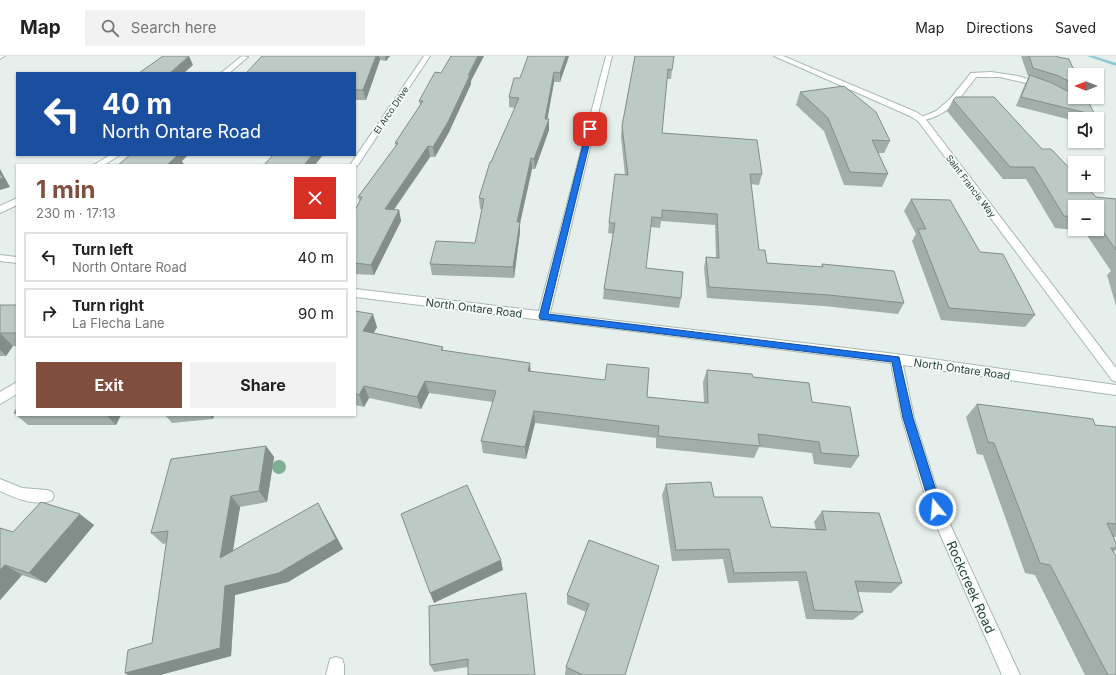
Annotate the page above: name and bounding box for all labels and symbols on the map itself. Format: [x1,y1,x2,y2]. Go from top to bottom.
north arrow [1068,68,1104,104]
street label: El Arco Drive [371,84,411,136]
pin [573,112,607,146]
street label: Saint Francis Way [944,152,998,220]
street label: North Ontare Road [425,295,523,321]
street label: North Ontare Road [913,355,1011,383]
position arrow [915,488,957,530]
street label: Rockcreek Road [943,538,999,636]

